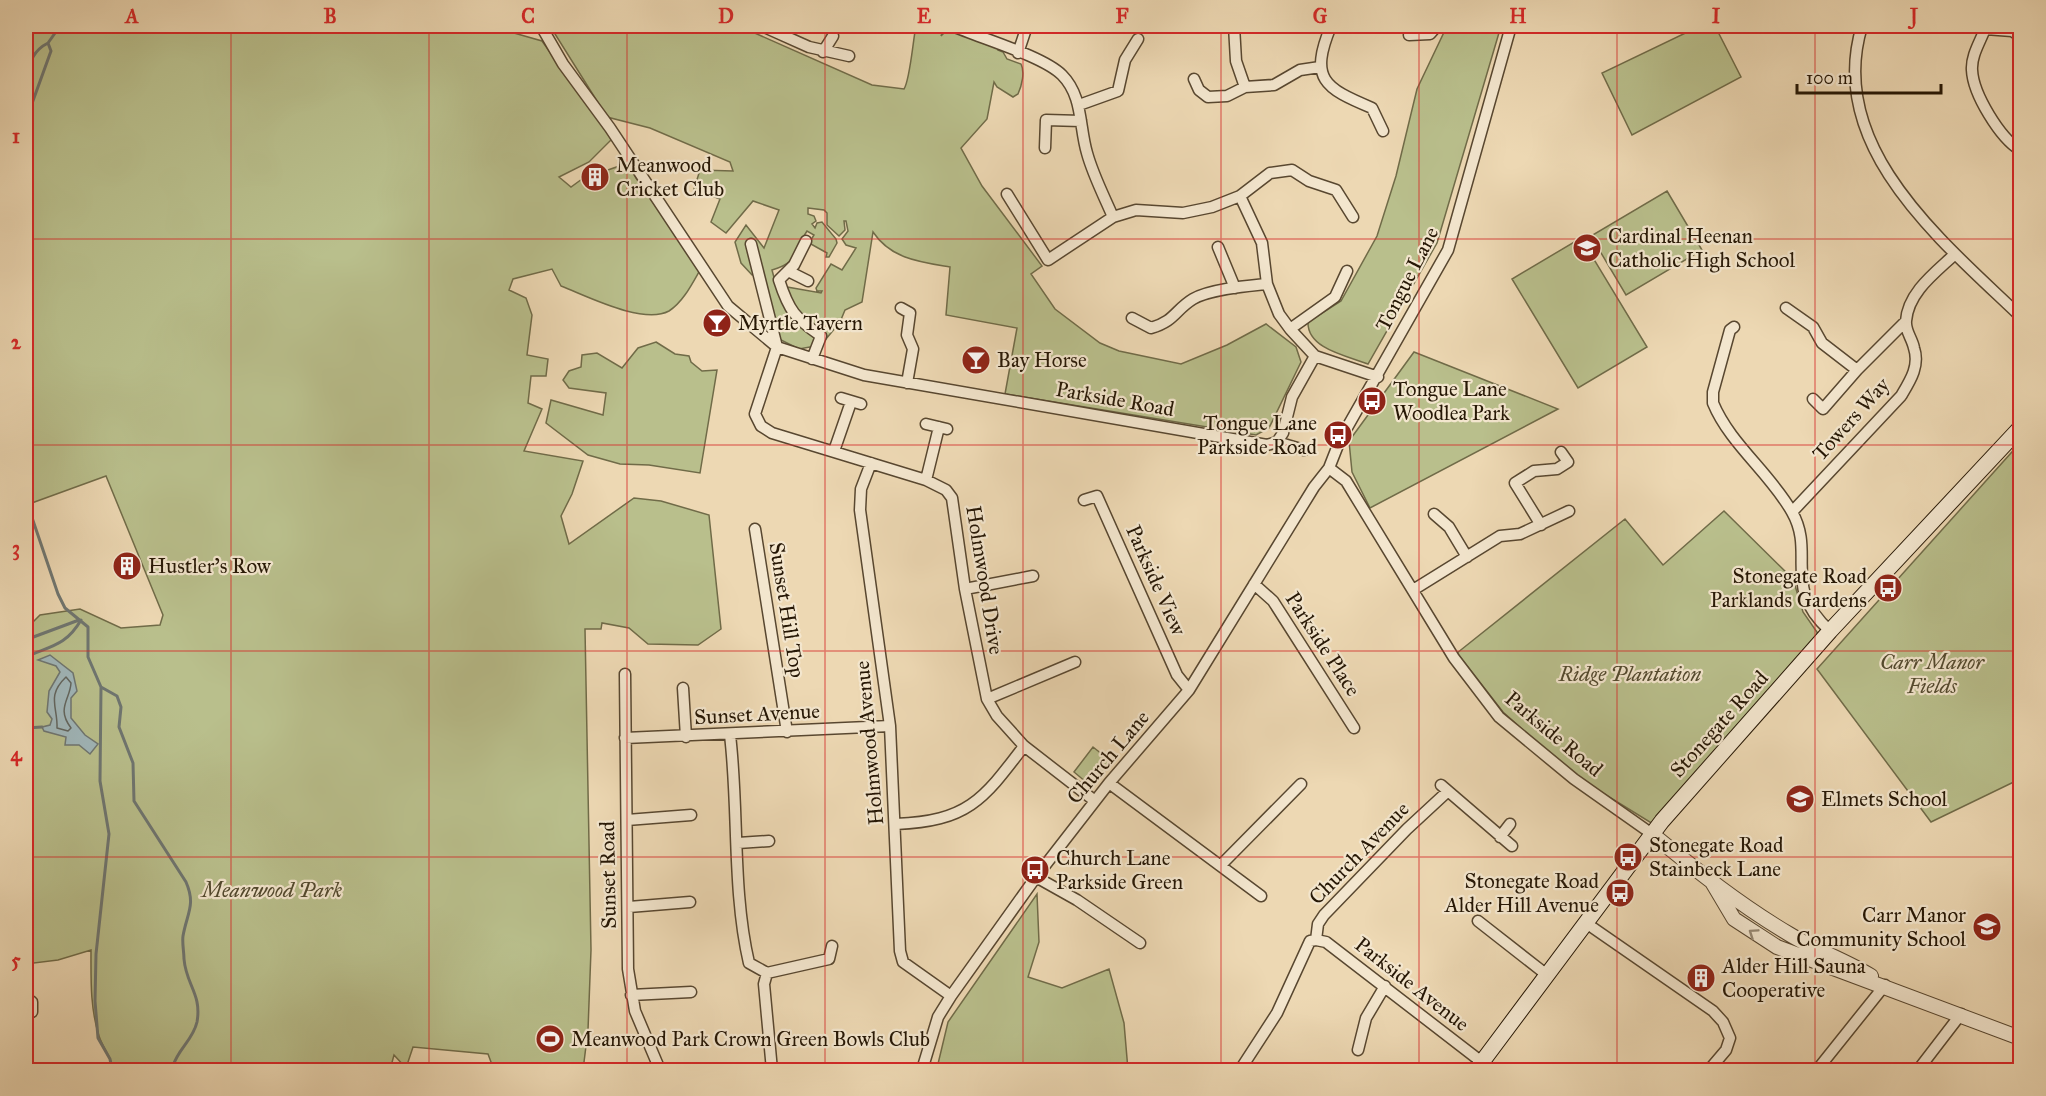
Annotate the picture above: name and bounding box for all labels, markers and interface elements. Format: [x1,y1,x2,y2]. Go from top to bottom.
text: A [123,4,139,28]
text: B [323,4,337,28]
text: C [521,4,535,28]
text: D [718,4,734,28]
text: E [917,4,932,28]
text: F [1115,4,1129,28]
text: G [1313,4,1328,28]
text: H [1509,4,1527,28]
text: I [1712,4,1721,28]
text: J [1907,4,1919,30]
scale bar [1797,57,1941,95]
text: 100 m [1806,67,1853,89]
text: 1 [12,124,20,148]
place label: Meanwood Cricket Club [616,152,724,202]
building icon: Meanwood Cricket Club [579,161,611,193]
street label: Tongue Lane [1370,222,1445,336]
place label: Cardinal Heenan Catholic High School [1608,223,1795,273]
school or university icon: Cardinal Heenan Catholic High School [1571,232,1603,264]
bar icon: Myrtle Tavern [701,307,733,339]
place label: Myrtle Tavern [738,310,863,336]
text: 2 [11,330,22,354]
bar icon: Bay Horse [960,344,992,376]
place label: Bay Horse [997,347,1087,373]
street label: Towers Way [1807,371,1896,466]
street label: Parkside Road [1054,376,1177,422]
place label: Tongue Lane Woodlea Park [1393,376,1510,426]
bus stop icon: Tongue Lane Woodlea Park [1356,385,1388,417]
place label: Tongue Lane Parkside Road [1197,410,1317,460]
bus stop icon: Tongue Lane Parkside Road [1322,419,1354,451]
street label: Holmwood Drive [960,504,1010,657]
street label: Parkside View [1120,521,1192,639]
text: 3 [12,536,20,561]
street label: Sunset Hill Top [763,540,811,680]
building icon: Hustler's Row [111,550,143,582]
place label: Hustler's Row [148,553,271,579]
place label: Stonegate Road Parklands Gardens [1710,563,1867,613]
bus stop icon: Stonegate Road Parklands Gardens [1872,572,1904,604]
street label: Parkside Place [1280,587,1367,701]
park label: Carr Manor Fields [1880,649,1985,699]
street label: Holmwood Avenue [849,660,889,826]
park label: Ridge Plantation [1558,661,1701,687]
street label: Stonegate Road [1664,665,1774,783]
street label: Parkside Road [1500,686,1609,783]
street label: Sunset Avenue [693,698,821,730]
street label: Church Lane [1061,705,1155,809]
text: 4 [10,742,22,767]
school or university icon: Elmets School [1784,783,1816,815]
place label: Elmets School [1821,786,1948,812]
street label: Church Avenue [1303,796,1415,910]
street label: Sunset Road [594,820,622,929]
place label: Stonegate Road Stainbeck Lane [1649,832,1784,882]
bus stop icon: Stonegate Road Stainbeck Lane [1612,841,1644,873]
place label: Church Lane Parkside Green [1056,845,1183,895]
bus stop icon: Church Lane Parkside Green [1019,854,1051,886]
place label: Stonegate Road Alder Hill Avenue [1444,868,1599,918]
park label: Meanwood Park [200,877,343,903]
bus stop icon: Stonegate Road Alder Hill Avenue [1604,877,1636,909]
place label: Carr Manor Community School [1796,902,1966,952]
school or university icon: Carr Manor Community School [1971,911,2003,943]
one-way arrow [1749,929,1760,940]
street label: Parkside Avenue [1350,931,1475,1037]
text: 5 [11,948,21,972]
place label: Alder Hill Sauna Cooperative [1721,953,1866,1003]
building icon: Alder Hill Sauna Cooperative [1685,962,1717,994]
sports icon: Meanwood Park Crown Green Bowls Club [534,1023,566,1055]
place label: Meanwood Park Crown Green Bowls Club [571,1026,930,1052]

